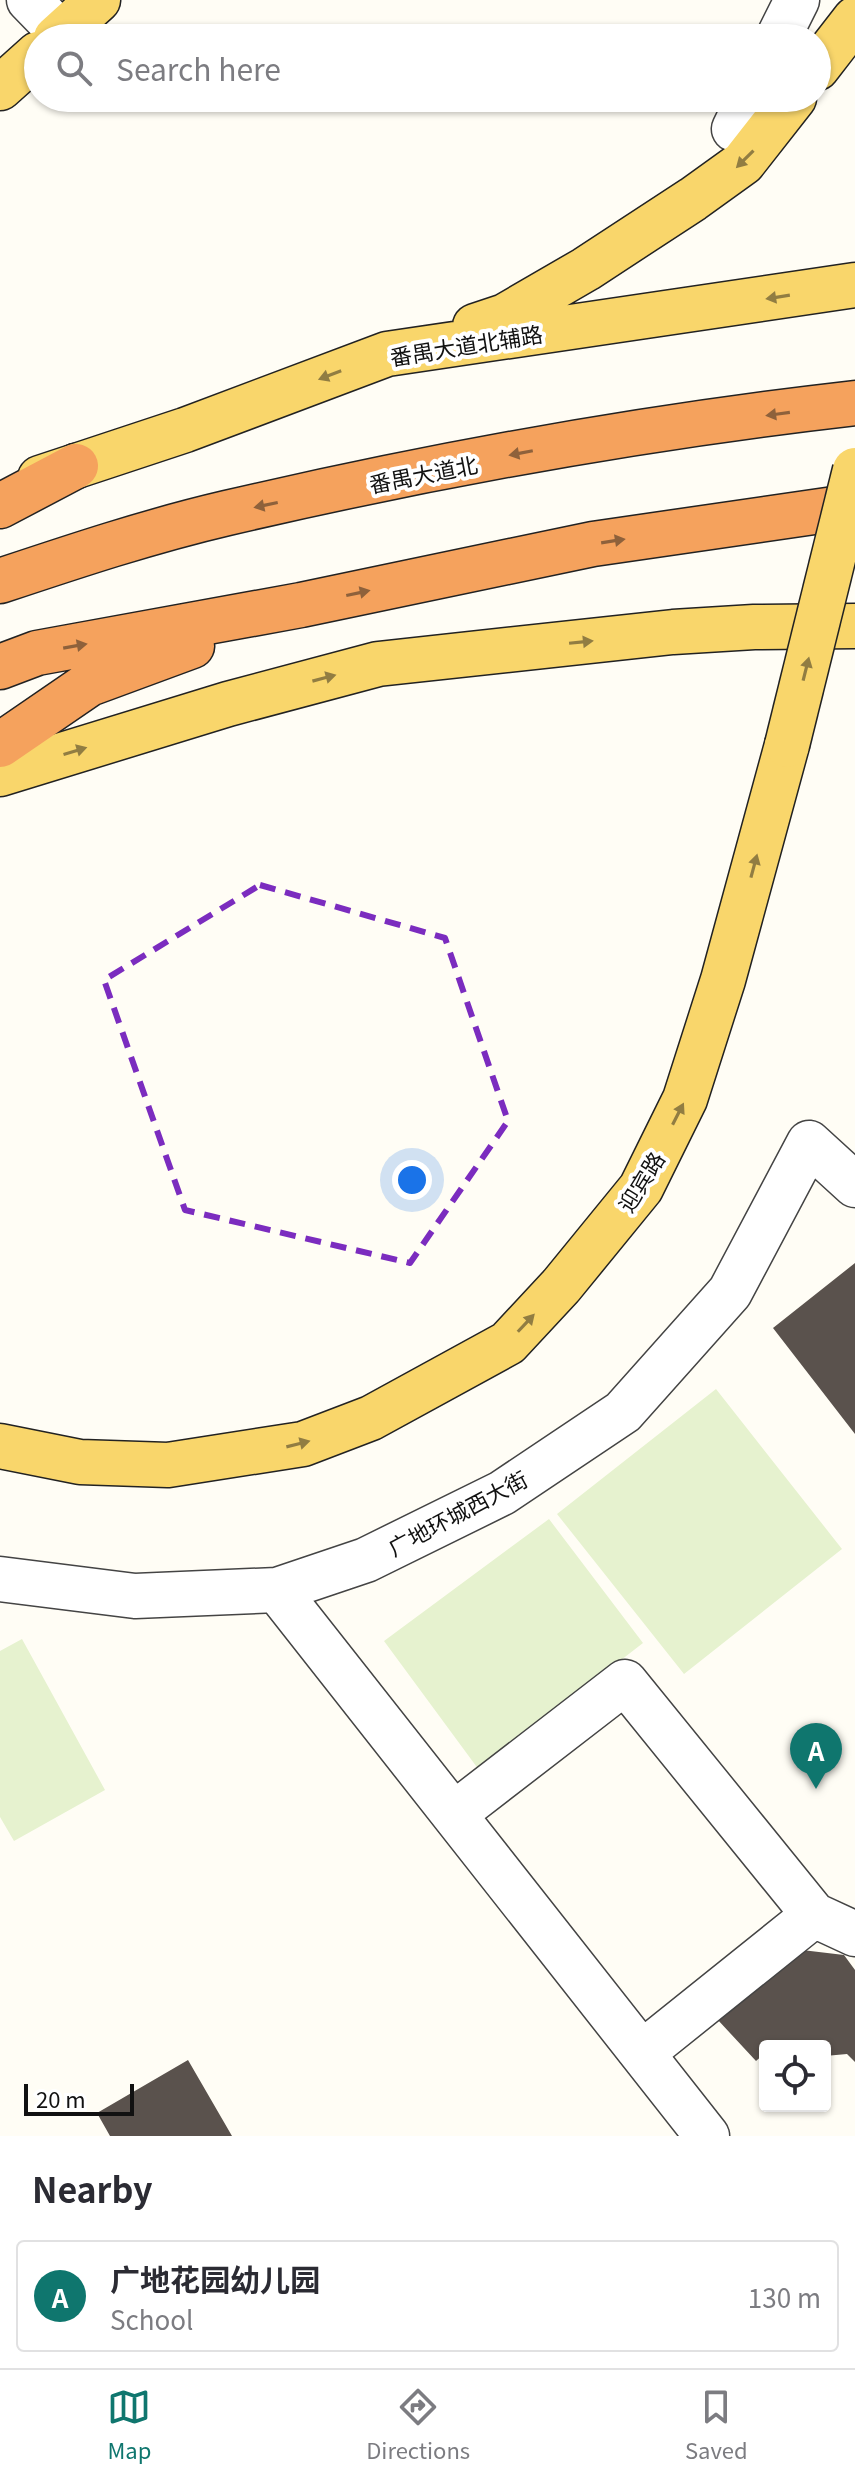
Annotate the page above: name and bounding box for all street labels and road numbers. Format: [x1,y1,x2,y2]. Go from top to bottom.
street label: 番禺大道北辅路 [387,316,545,372]
street label: 番禺大道北 [366,447,480,499]
street label: 迎宾路 [609,1145,671,1217]
street label: 广地环城西大街 [381,1462,533,1562]

